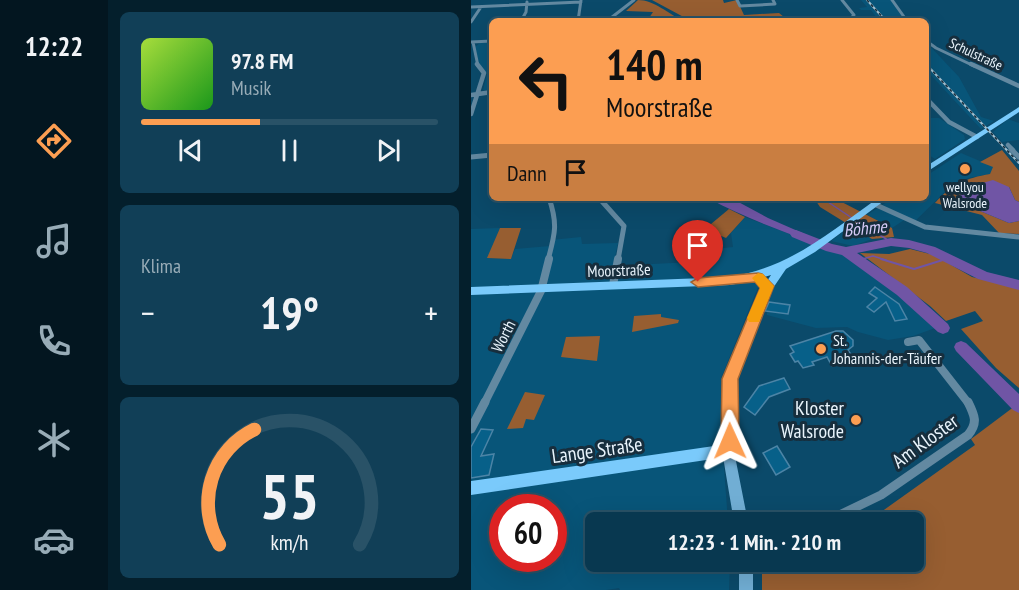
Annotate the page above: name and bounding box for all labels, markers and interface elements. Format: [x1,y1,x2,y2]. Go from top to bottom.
text: 12:22 [25,29,83,63]
street label: Schulstraße [946,34,1006,74]
text: 140 m [606,37,703,92]
icon: left [507,42,585,120]
text: 97.8 FM [231,47,293,75]
text: Musik [231,75,271,101]
text: Moorstraße [606,90,713,124]
icon: directions [33,120,75,162]
icon: previous [174,134,207,167]
icon: pause [273,134,306,167]
icon: next [372,134,405,167]
icon: arrive [559,156,592,189]
text: Dann [507,159,547,187]
marker: wellyou Walsrode [958,162,972,176]
place label: wellyou Walsrode [943,178,987,212]
water label: Böhme [842,214,889,242]
icon: music [33,220,75,262]
pin [672,220,723,282]
icon: arrive [681,229,714,262]
text: Klima [141,253,181,279]
street label: Moorstraße [587,259,651,281]
text: 19° [260,283,319,341]
text: − [141,291,155,334]
text: + [424,291,438,334]
street label: Worth [487,317,519,355]
icon: phone [33,320,75,362]
place label: St. Johannis-der-Täufer [832,330,942,368]
marker: St. Johannis-der-Täufer [814,342,828,356]
place label: Kloster Walsrode [781,395,845,444]
street label: Am Kloster [887,408,964,474]
position arrow [698,409,762,473]
marker: Kloster Walsrode [849,413,863,427]
icon: climate [33,419,75,461]
street label: Lange Straße [550,431,644,469]
text: 55 [260,455,319,536]
speed limit sign: 60 [489,494,567,572]
icon: car [33,519,75,561]
text: km/h [270,528,309,556]
text: 12:23 · 1 Min. · 210 m [668,528,841,556]

